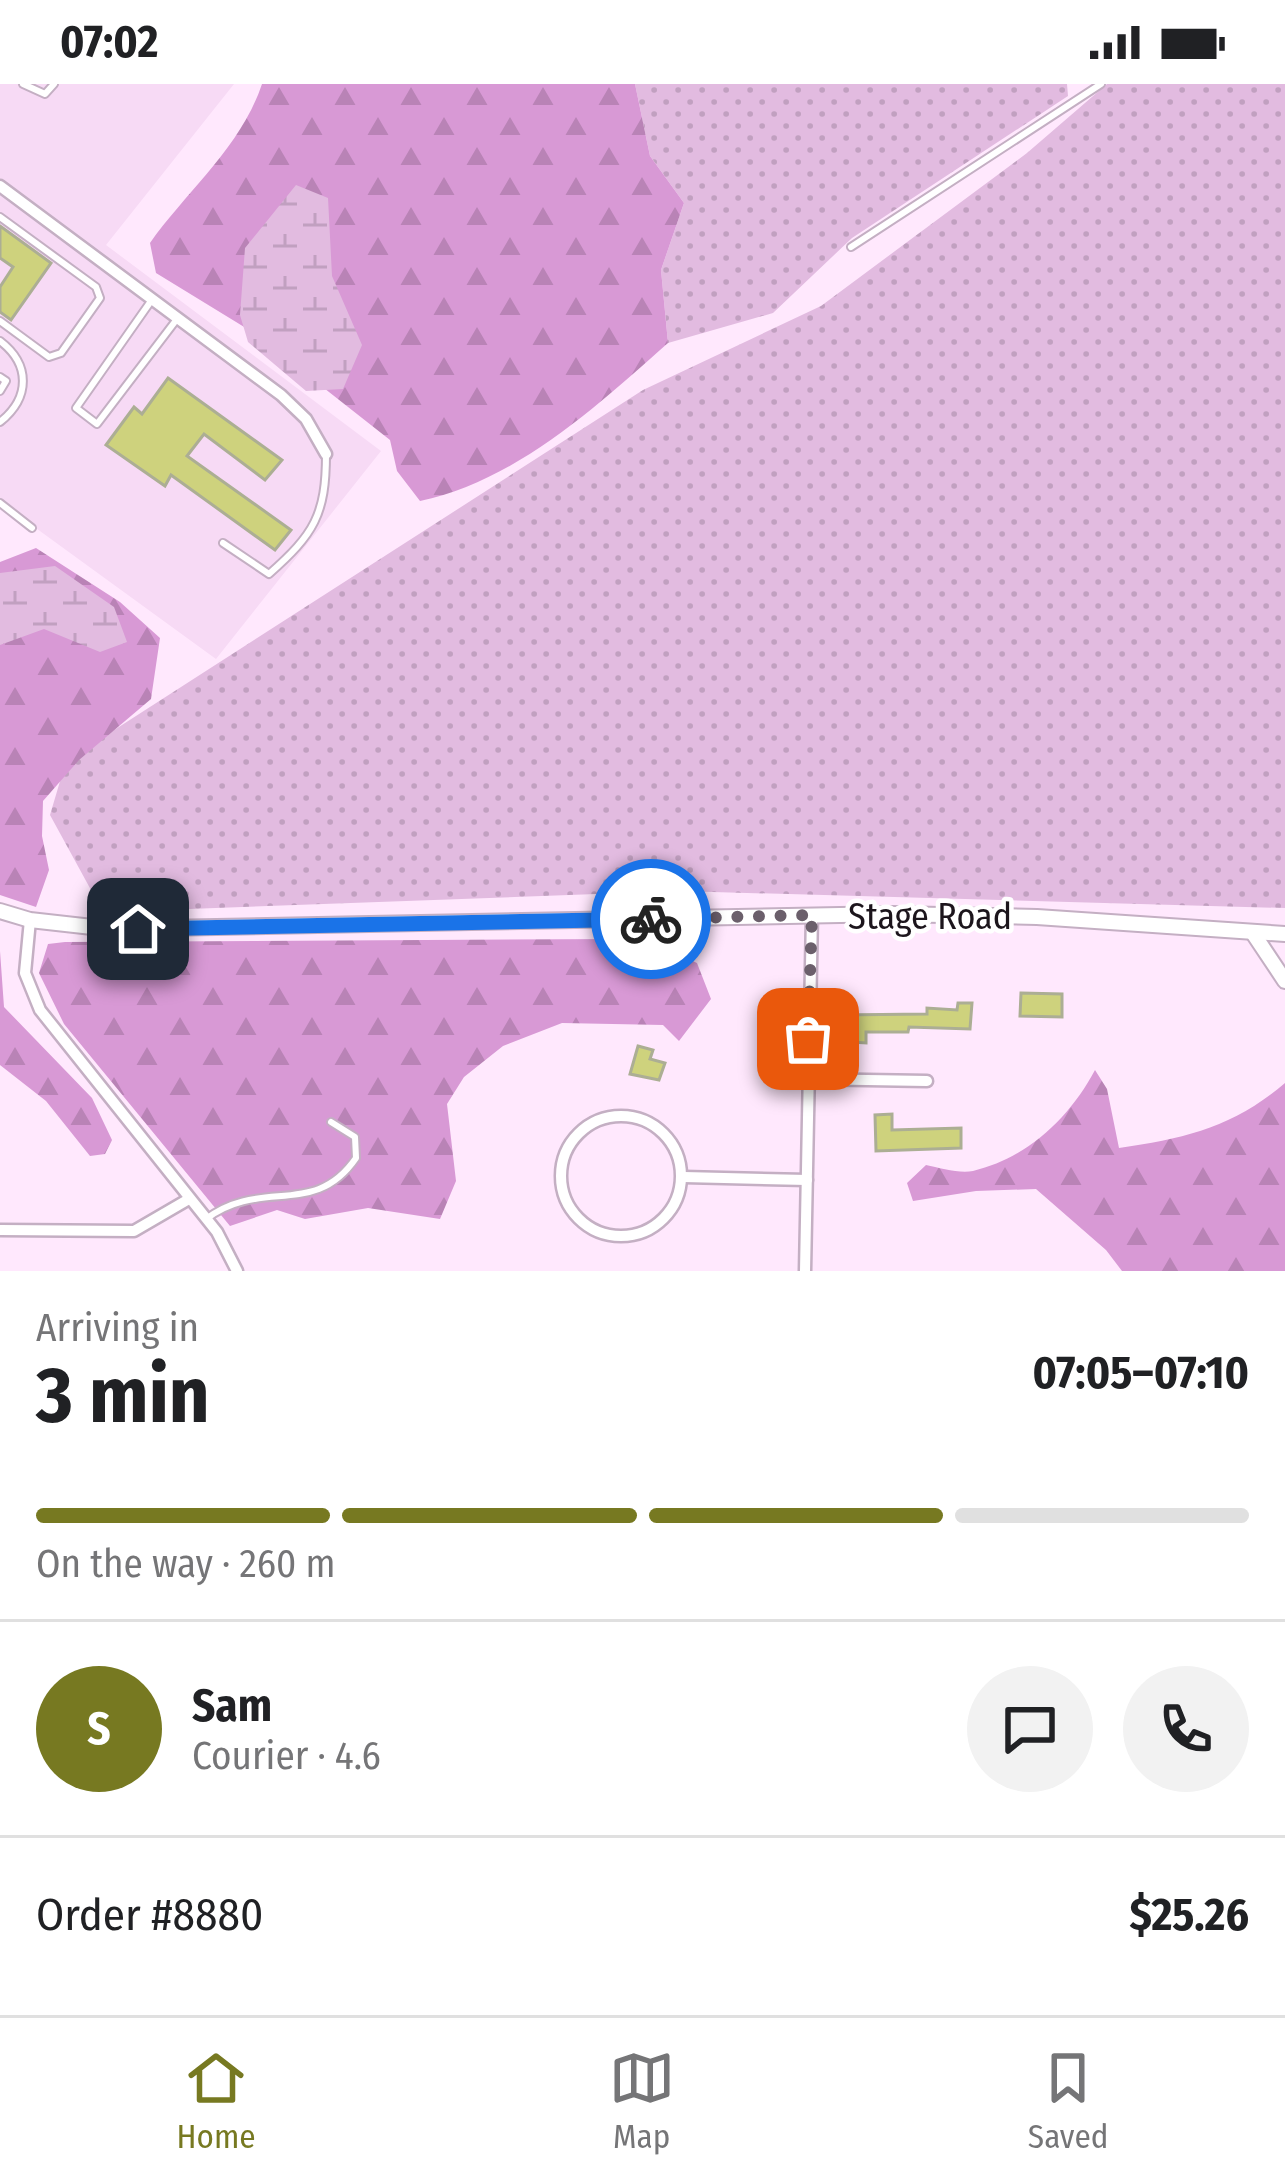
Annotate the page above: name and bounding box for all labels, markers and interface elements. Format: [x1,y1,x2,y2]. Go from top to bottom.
text: 07:02 [60,15,158,69]
courier [591,859,711,979]
pin [87,878,189,980]
icon: bike [618,886,684,952]
street label: Stage Road [848,895,1012,939]
icon: home [105,896,171,962]
pin [757,988,859,1090]
icon: bag [775,1006,841,1072]
text: Arriving in [36,1305,199,1351]
text: 07:05–07:10 [1032,1346,1249,1400]
text: 3 min [36,1349,210,1443]
text: On the way · 260 m [36,1541,336,1587]
button: chat [967,1666,1093,1792]
button: phone [1123,1666,1249,1792]
text: Sam [192,1679,272,1733]
text: S [87,1702,111,1756]
text: Courier · 4.6 [192,1733,381,1779]
text: Order #8880 [36,1888,264,1942]
text: $25.26 [1129,1888,1249,1942]
tab: Home [177,2045,256,2157]
tab: Map [609,2045,675,2157]
tab: Saved [1028,2045,1108,2157]

